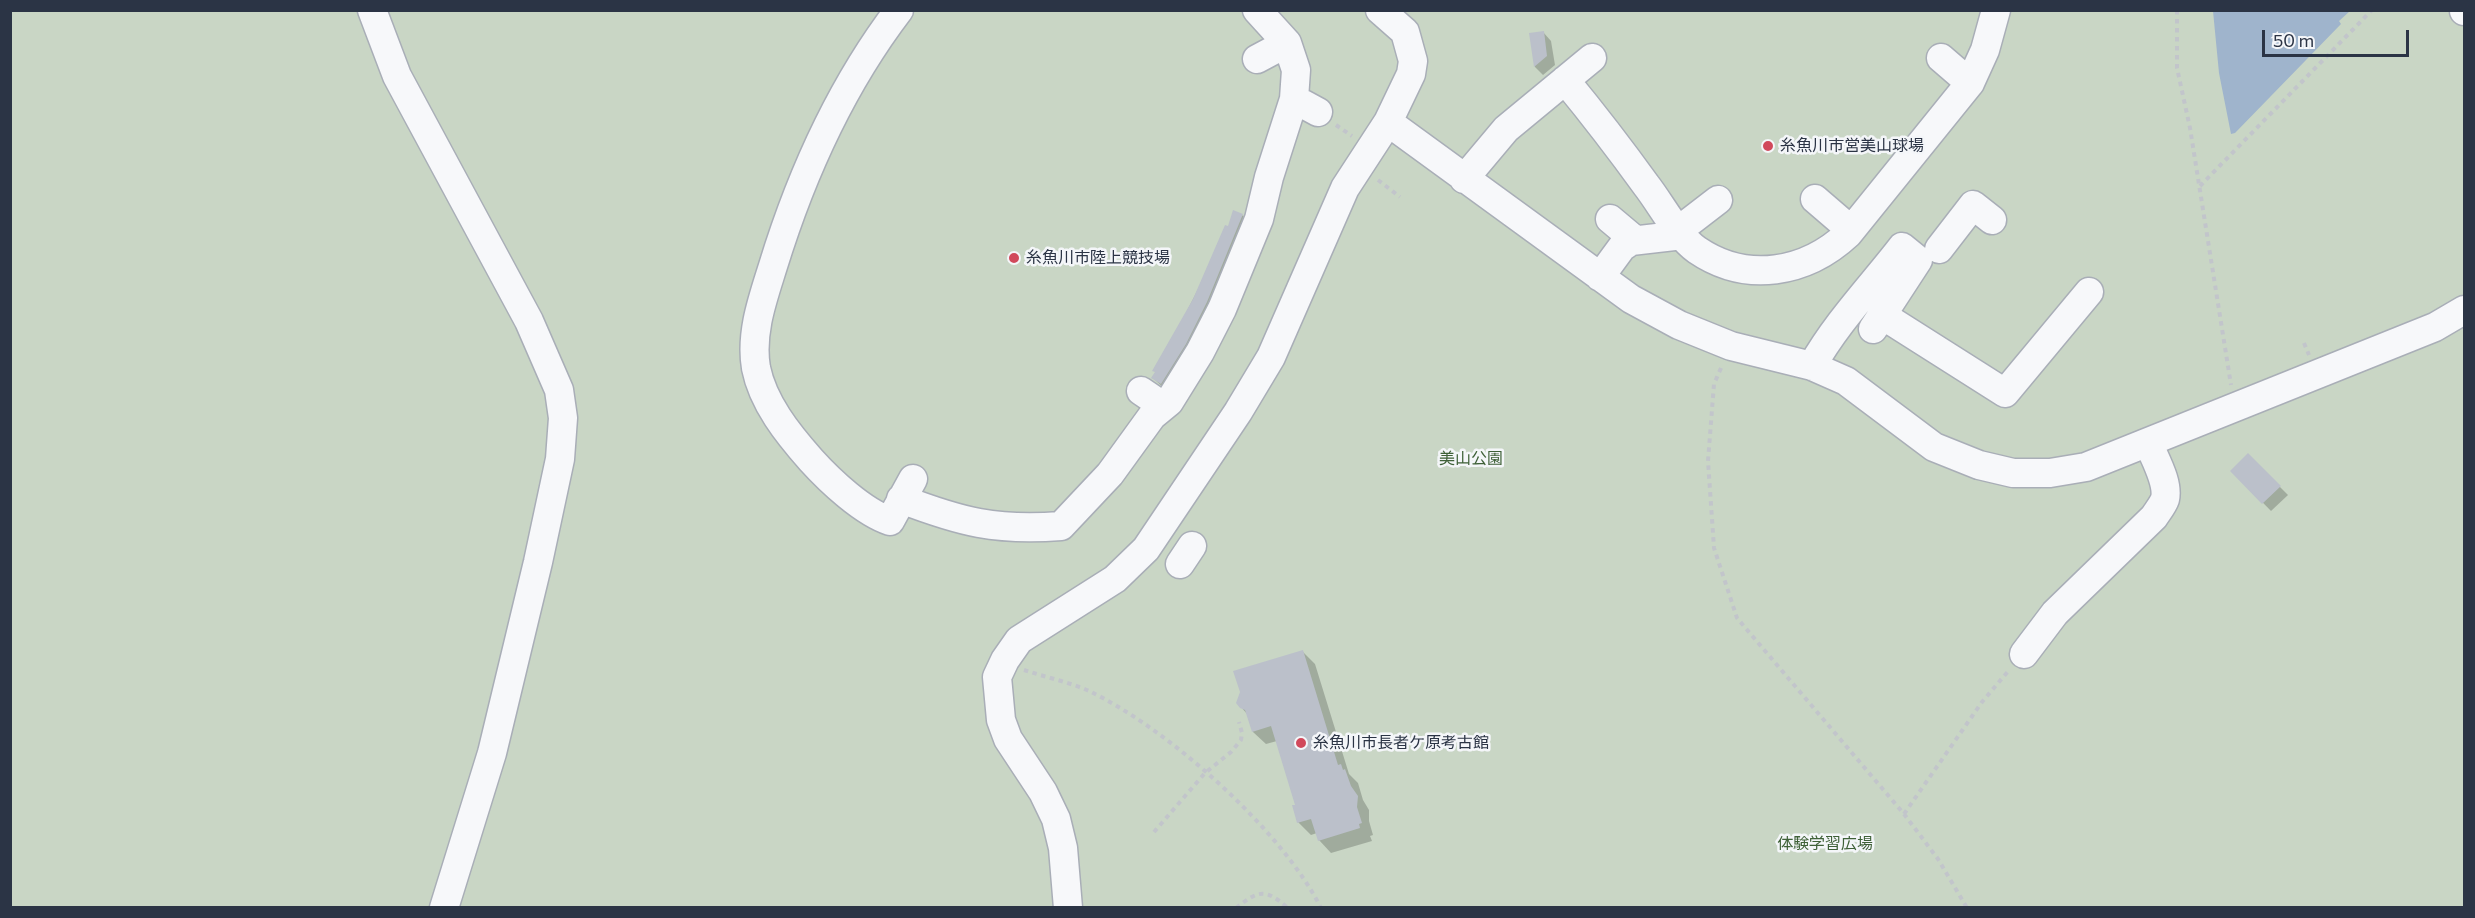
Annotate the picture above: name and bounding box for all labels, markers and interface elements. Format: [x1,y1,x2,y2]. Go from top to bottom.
scale bar [2265,18,2412,56]
text: 50 m [2273,29,2314,51]
place label: 糸魚川市営美山球場 [1780,136,1924,156]
marker: 糸魚川市営美山球場 [1761,139,1775,153]
place label: 糸魚川市陸上競技場 [1026,248,1170,268]
marker: 糸魚川市陸上競技場 [1007,251,1021,265]
park label: 美山公園 [1439,449,1503,469]
place label: 糸魚川市長者ケ原考古館 [1313,733,1489,753]
marker: 糸魚川市長者ケ原考古館 [1294,736,1308,750]
park label: 体験学習広場 [1777,834,1873,854]

